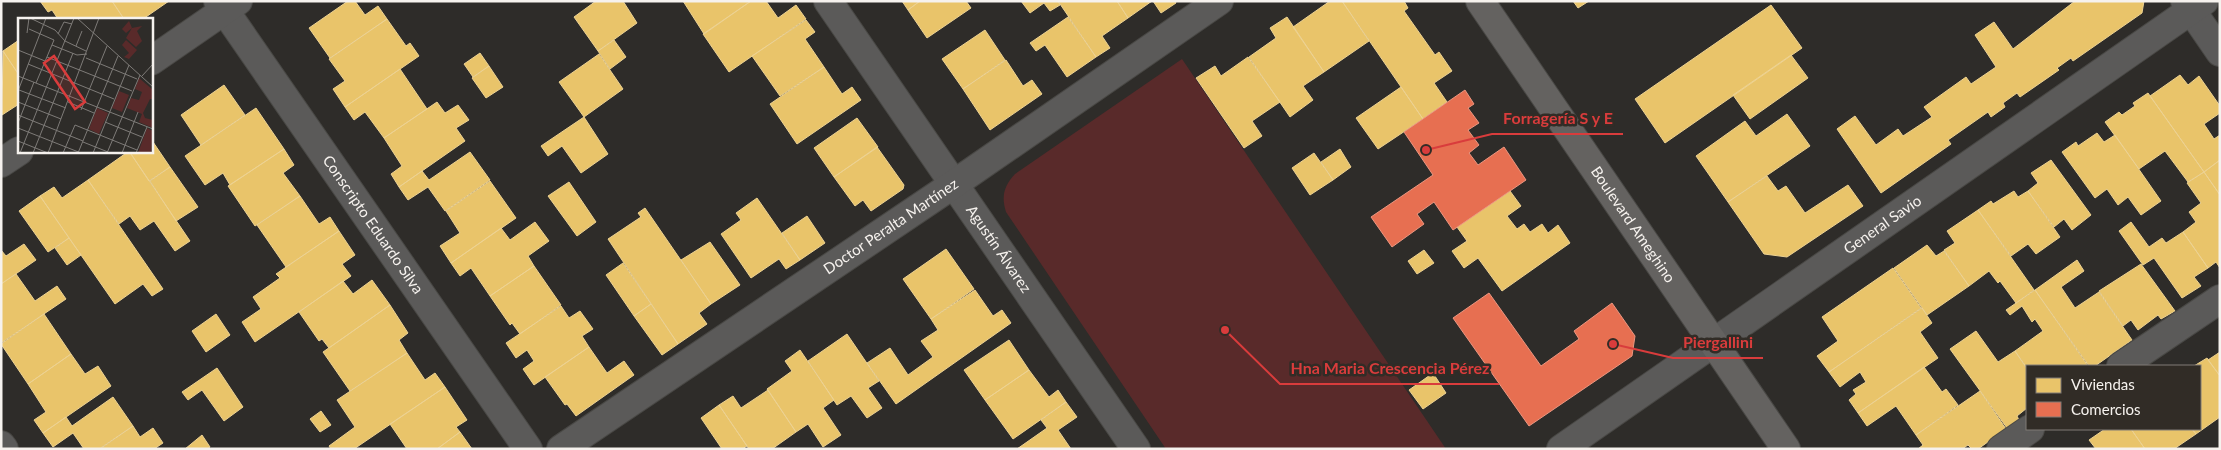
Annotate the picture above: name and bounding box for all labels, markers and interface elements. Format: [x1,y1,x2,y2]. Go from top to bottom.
inset map [18,18,152,152]
callout: Forragería S y E [1492,103,1623,134]
text: Forragería S y E [1503,108,1613,127]
street label: Conscripto Eduardo Silva [319,151,428,297]
street label: Boulevard Ameghino [1588,163,1680,286]
street label: Doctor Peralta Martínez [820,174,961,277]
street label: General Savio [1840,191,1924,257]
street label: Agustín Álvarez [963,201,1036,296]
callout: Piergallini [1673,327,1763,358]
text: Piergallini [1683,332,1753,351]
callout: Hna Maria Crescencia Pérez [1280,353,1499,384]
text: Hna Maria Crescencia Pérez [1291,358,1489,377]
legend [2026,365,2201,430]
text: Viviendas [2071,375,2135,393]
text: Comercios [2071,400,2141,418]

